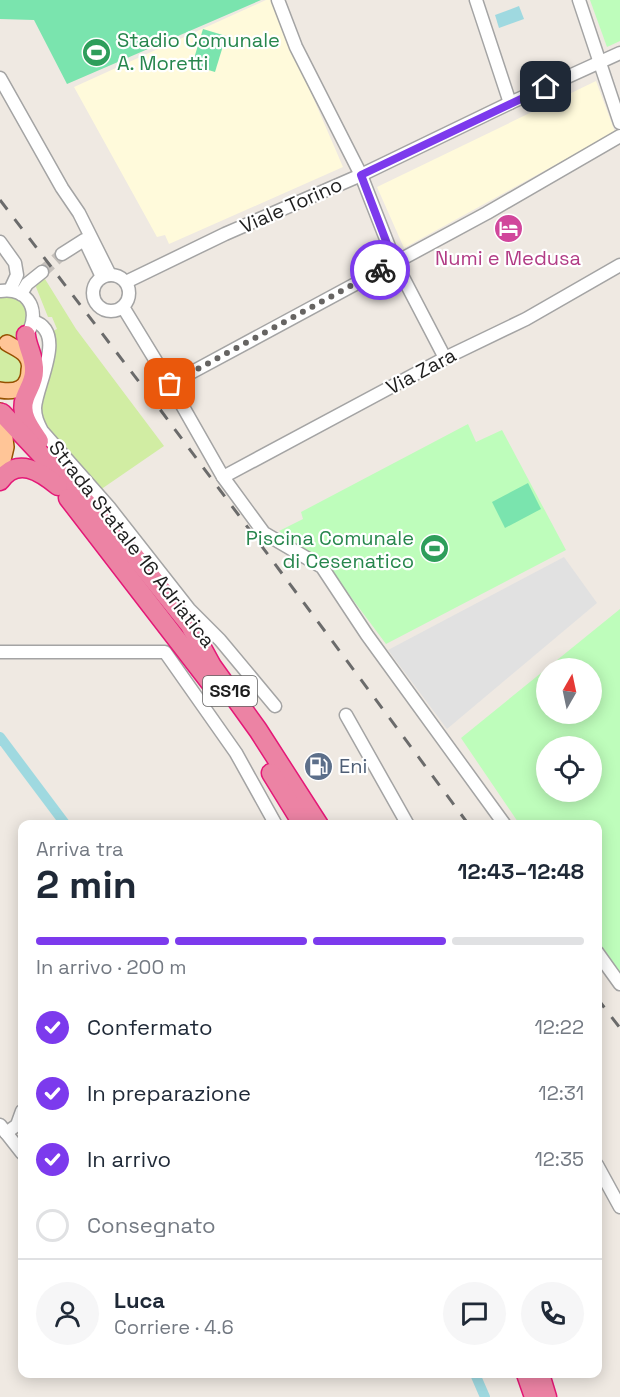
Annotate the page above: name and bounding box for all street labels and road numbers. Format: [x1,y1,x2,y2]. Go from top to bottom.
street label: Viale Torino [236,171,346,239]
street label: Via Zara [381,342,461,400]
street label: Strada Statale 16 Adriatica [43,435,221,653]
road number: SS16 [203,676,257,706]

